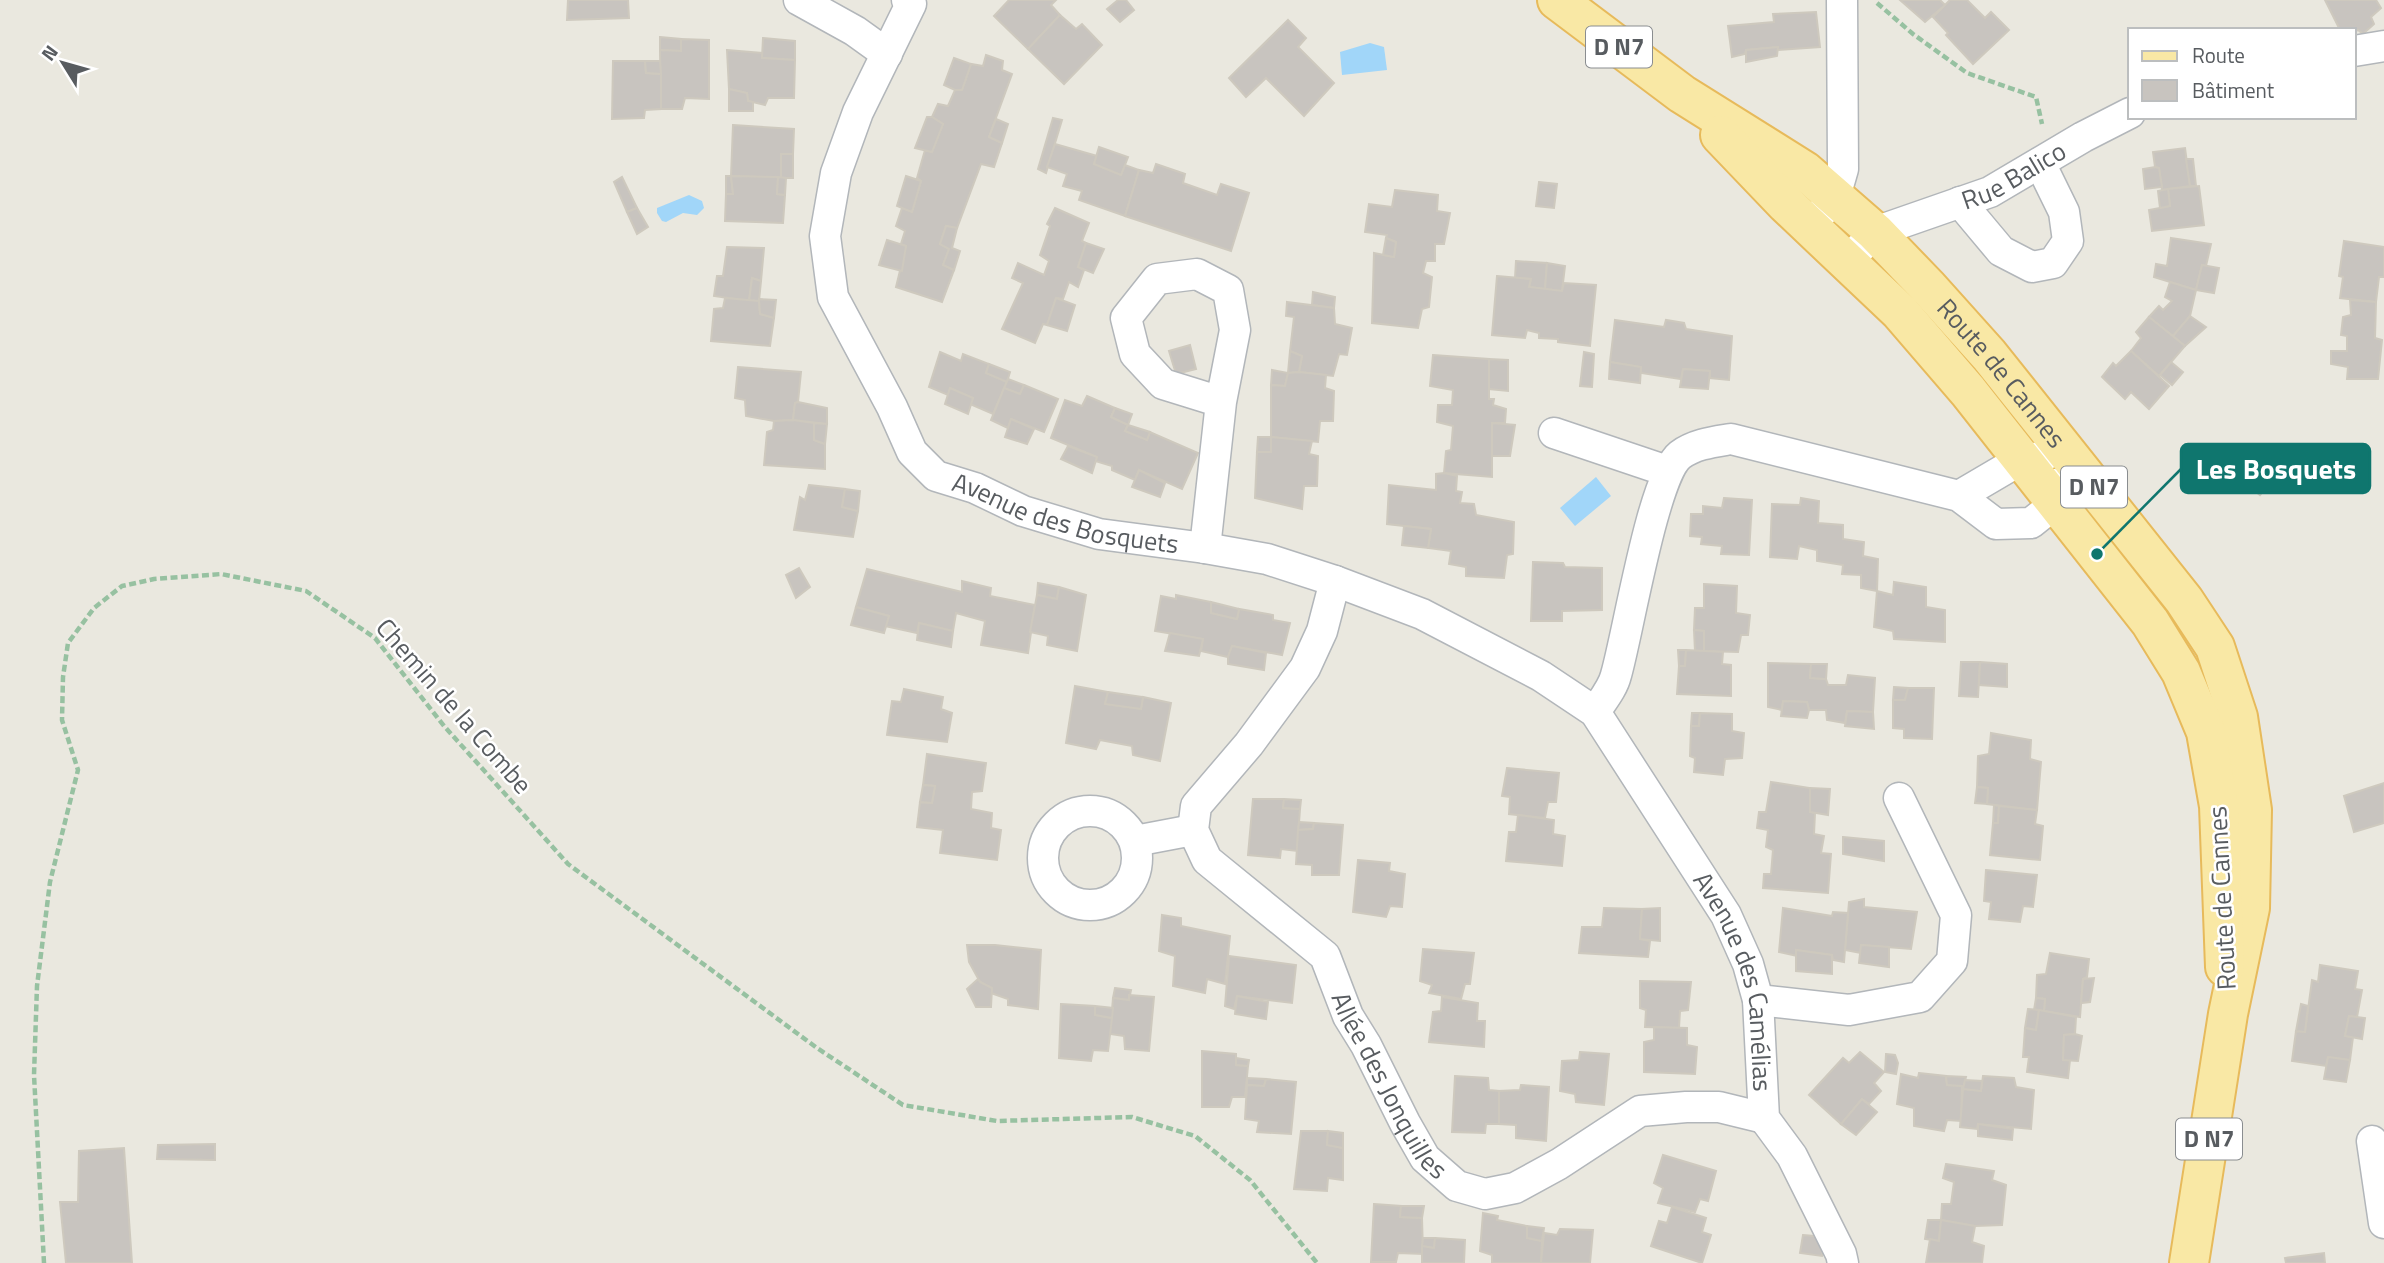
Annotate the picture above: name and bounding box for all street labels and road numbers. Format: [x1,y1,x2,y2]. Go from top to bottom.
road number: D N7 [1586,27,1652,68]
street label: Rue Balico [1956,131,2073,219]
street label: Route de Cannes [1928,289,2076,456]
street label: Avenue des Bosquets [948,462,1181,563]
road number: D N7 [2061,466,2127,508]
street label: Chemin de la Combe [367,609,542,802]
street label: Route de Cannes [2197,805,2246,991]
street label: Avenue des Camélias [1684,864,1783,1092]
street label: Allée des Jonquilles [1322,986,1456,1188]
road number: D N7 [2176,1119,2242,1160]

